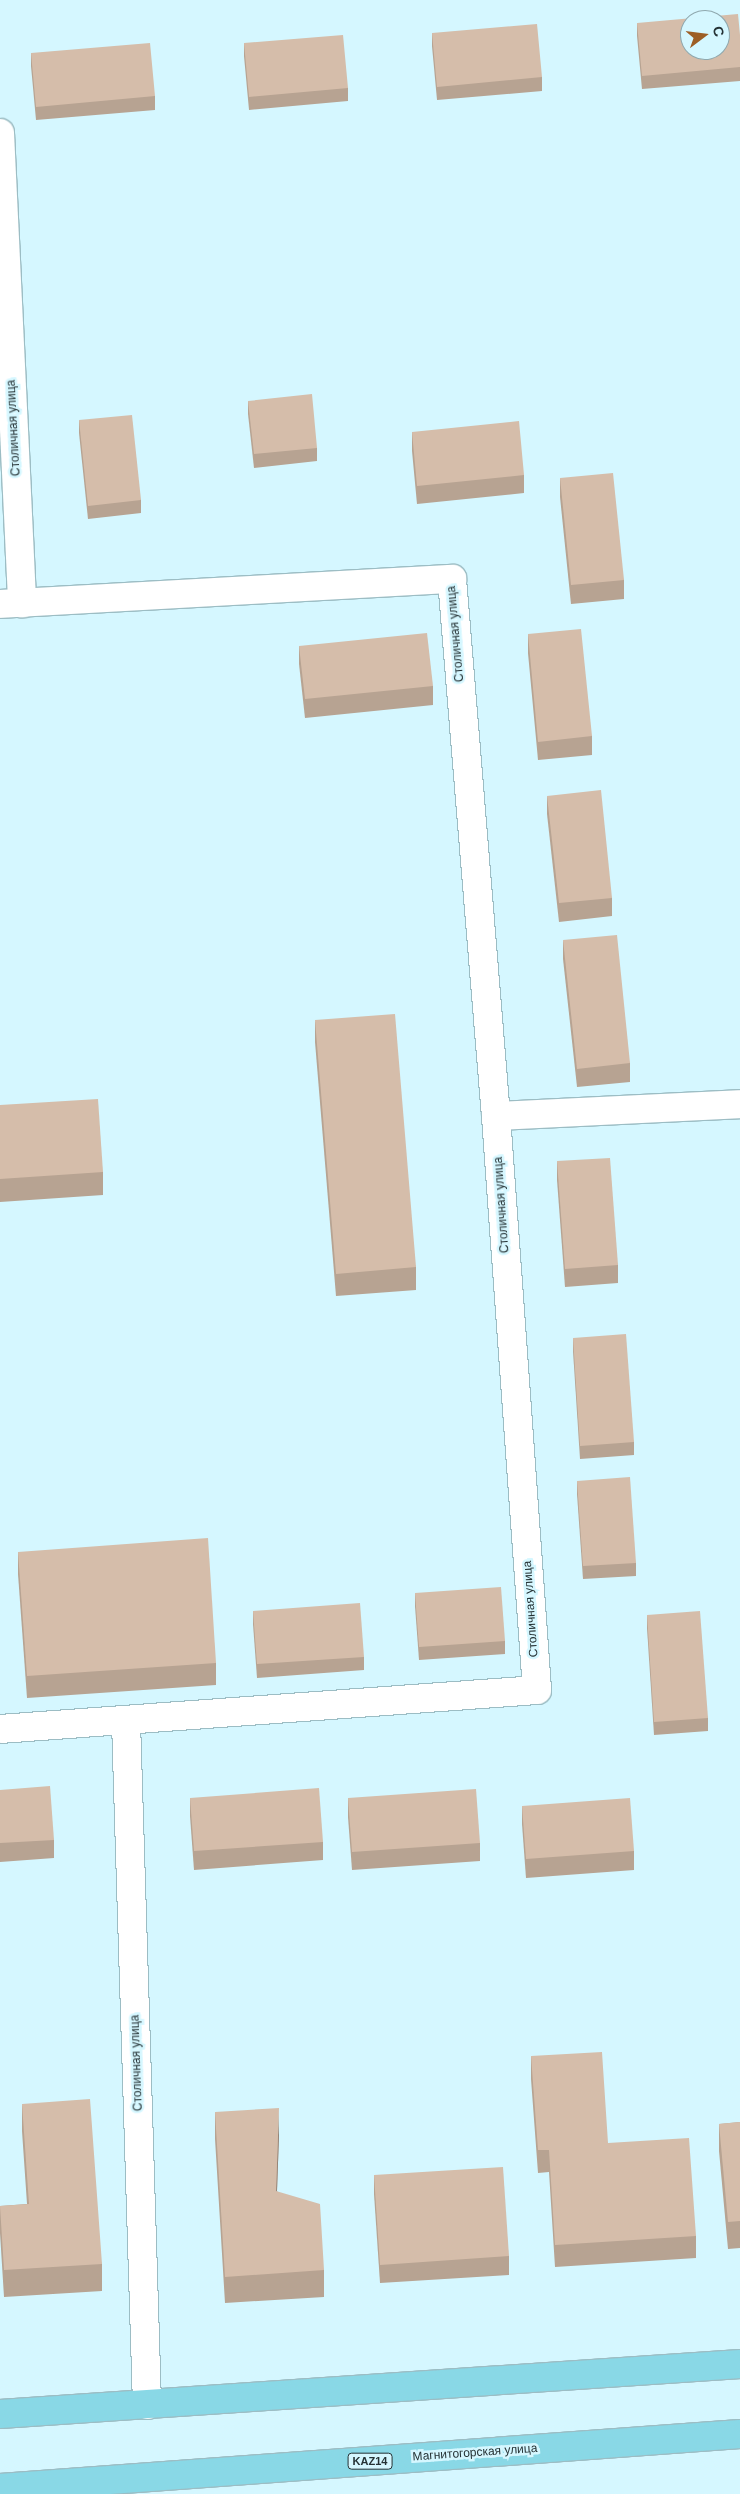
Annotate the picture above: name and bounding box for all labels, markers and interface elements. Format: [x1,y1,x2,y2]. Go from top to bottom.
north arrow [680,10,730,60]
text: С [709,24,728,38]
street label: Столичная улица [4,379,24,477]
street label: Столичная улица [445,585,467,683]
street label: Столичная улица [491,1156,513,1254]
street label: Столичная улица [520,1560,542,1658]
street label: Столичная улица [128,2015,146,2111]
street label: Магнитогорская улица [412,2441,538,2465]
road number: KAZ14 [348,2452,392,2470]

